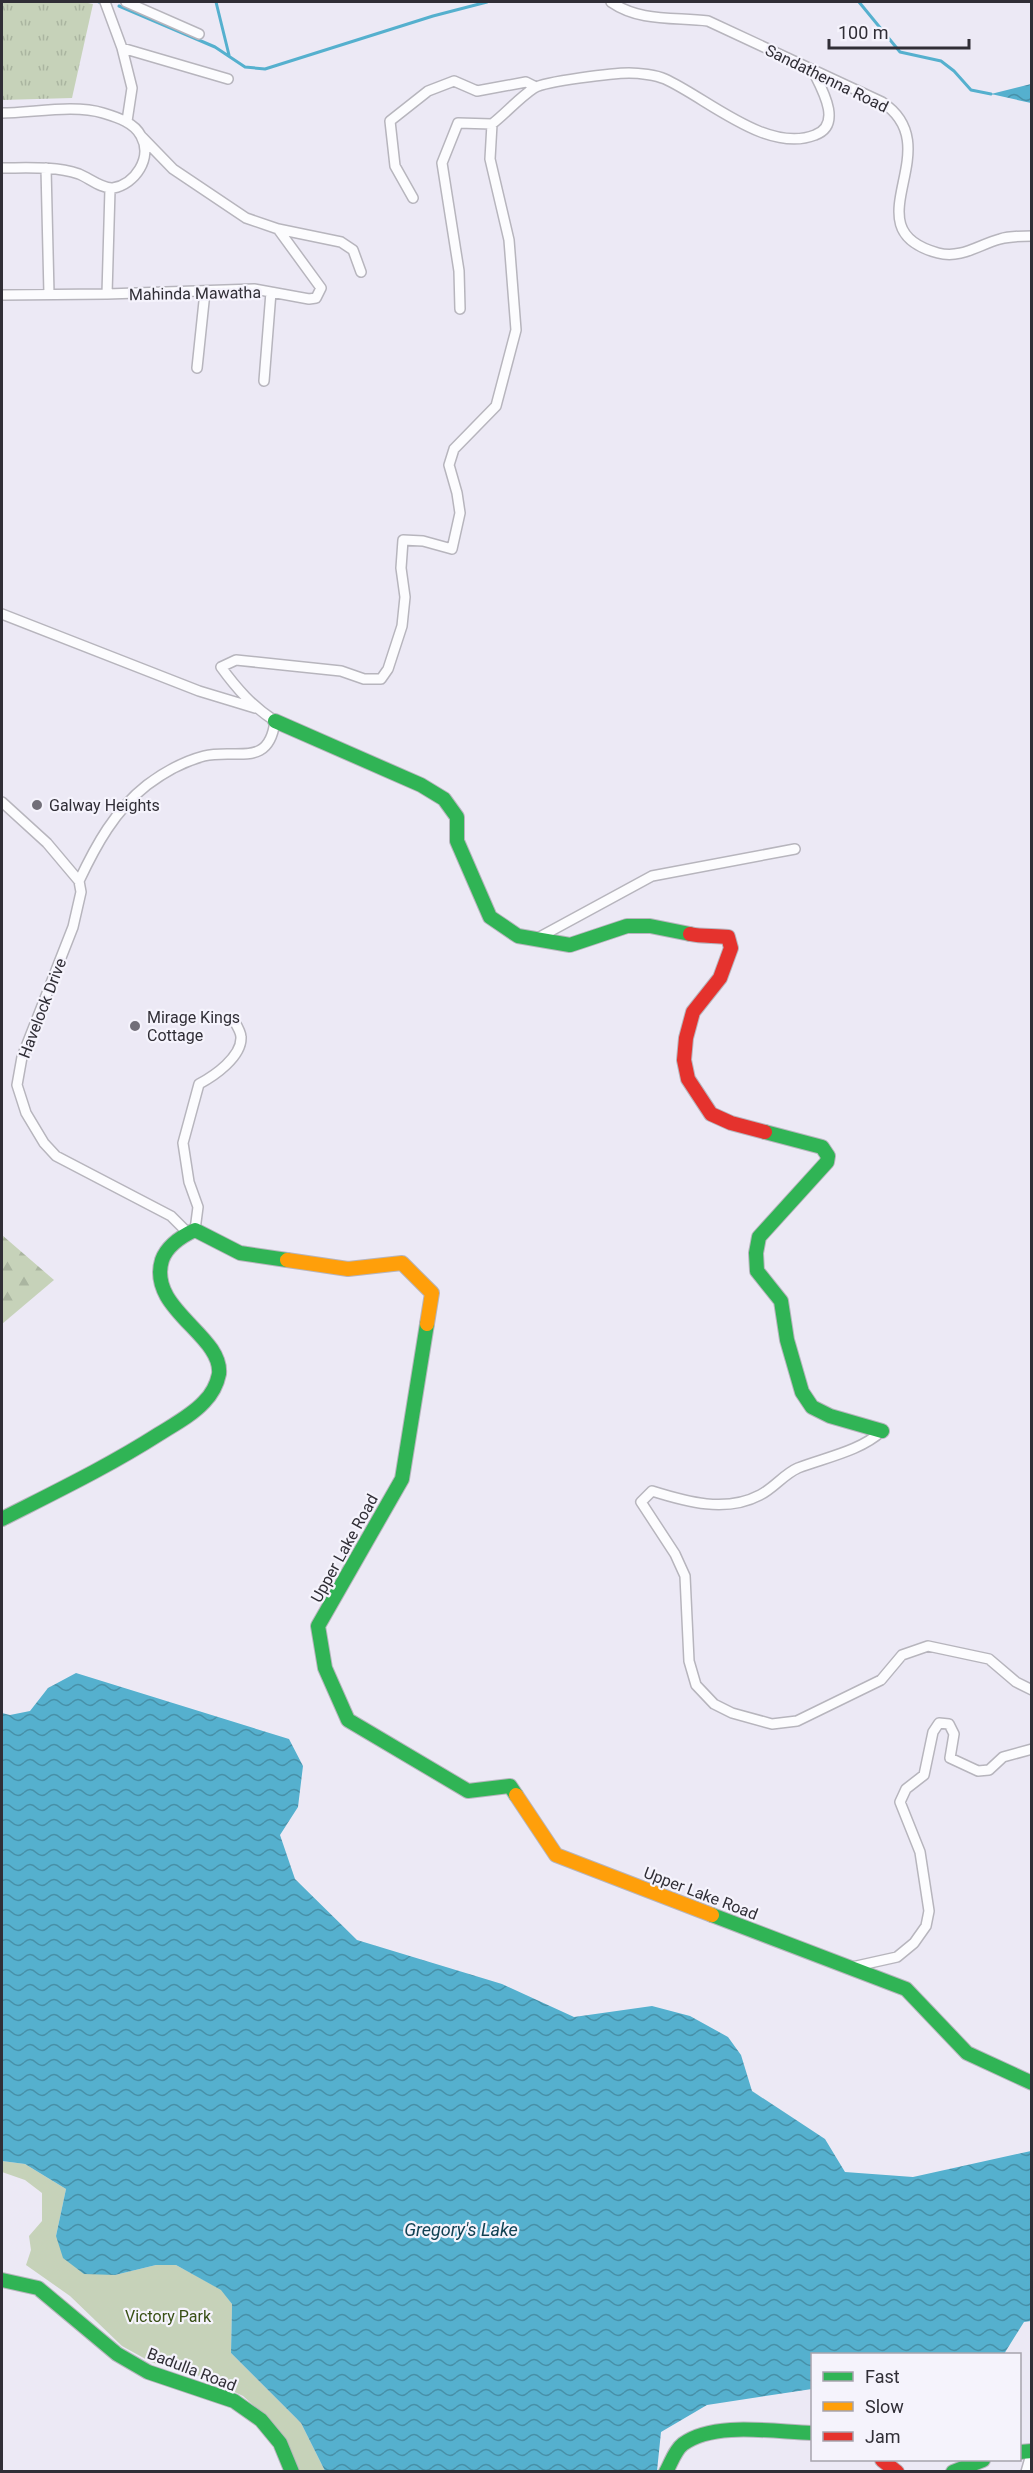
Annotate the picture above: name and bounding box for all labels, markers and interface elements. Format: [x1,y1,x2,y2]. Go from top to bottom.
scale bar [829,12,968,50]
text: 100 m [838,22,889,43]
street label: Sandathenna Road [762,40,891,116]
street label: Mahinda Mawatha [129,283,261,304]
place label: Galway Heights [49,796,160,815]
marker: Galway Heights [30,798,44,812]
street label: Havelock Drive [15,956,70,1061]
place label: Mirage Kings Cottage [147,1008,240,1045]
marker: Mirage Kings Cottage [128,1019,142,1033]
street label: Upper Lake Road [307,1491,382,1606]
street label: Upper Lake Road [641,1863,761,1924]
water label: Gregory's Lake [404,2219,518,2240]
park label: Victory Park [125,2307,212,2326]
street label: Badulla Road [145,2344,239,2395]
legend [811,2353,1021,2461]
text: Fast [865,2366,900,2387]
text: Slow [865,2396,904,2417]
text: Jam [865,2426,901,2447]

